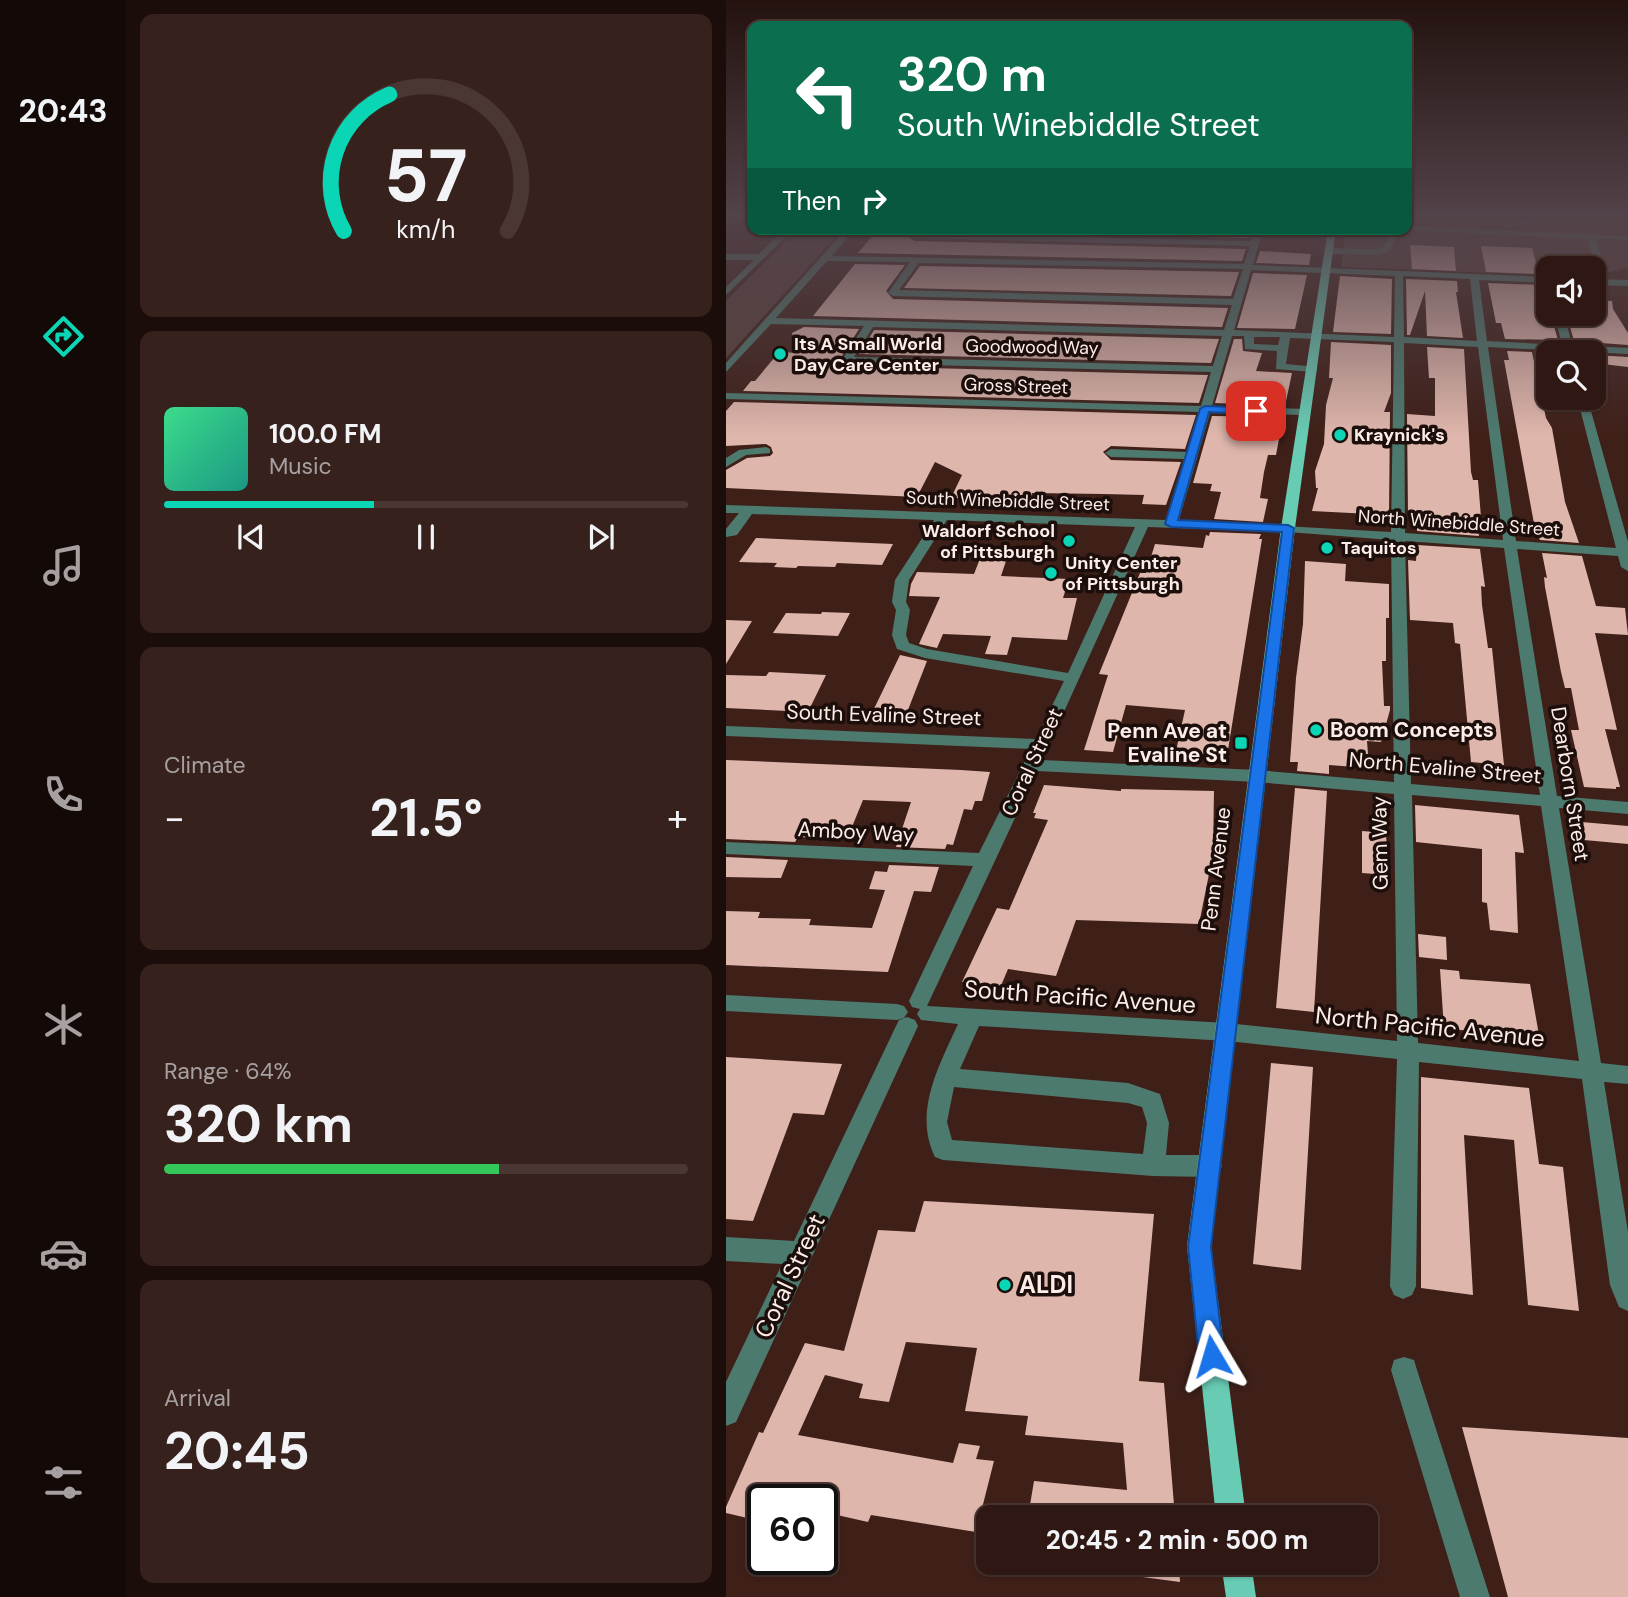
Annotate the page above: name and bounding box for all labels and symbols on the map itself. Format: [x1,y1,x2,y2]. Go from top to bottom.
place label: Its A Small World Day Care Center [794,332,942,377]
street label: Goodwood Way [965,334,1099,360]
marker: Its A Small World Day Care Center [772,346,788,362]
street label: Gross Street [963,372,1069,400]
pin [1226,381,1286,441]
place label: Kraynick's [1354,423,1445,447]
marker: Kraynick's [1332,427,1348,443]
street label: South Winebiddle Street [906,485,1110,517]
street label: North Winebiddle Street [1357,504,1561,542]
place label: Waldorf School of Pittsburgh [922,519,1055,564]
marker: Waldorf School of Pittsburgh [1061,533,1077,549]
place label: Taquitos [1341,536,1417,560]
marker: Taquitos [1319,540,1335,556]
place label: Unity Center of Pittsburgh [1065,551,1180,596]
marker: Unity Center of Pittsburgh [1043,565,1059,581]
street label: South Evaline Street [786,698,982,732]
street label: Coral Street [995,703,1069,821]
street label: Dearborn Street [1544,705,1596,863]
place label: Boom Concepts [1330,716,1494,744]
place label: Penn Ave at Evaline St [1107,717,1227,769]
marker: Boom Concepts [1308,722,1324,738]
marker: Penn Ave at Evaline St [1233,735,1249,751]
street label: North Evaline Street [1348,746,1542,790]
street label: Gem Way [1365,795,1395,890]
street label: Penn Avenue [1195,805,1237,933]
street label: Amboy Way [797,815,915,849]
street label: South Pacific Avenue [963,973,1197,1020]
street label: North Pacific Avenue [1314,999,1546,1054]
street label: Coral Street [747,1209,832,1343]
place label: ALDI [1019,1269,1073,1300]
marker: ALDI [997,1277,1013,1293]
position arrow [1175,1319,1249,1393]
speed limit sign: 60 [747,1484,838,1575]

